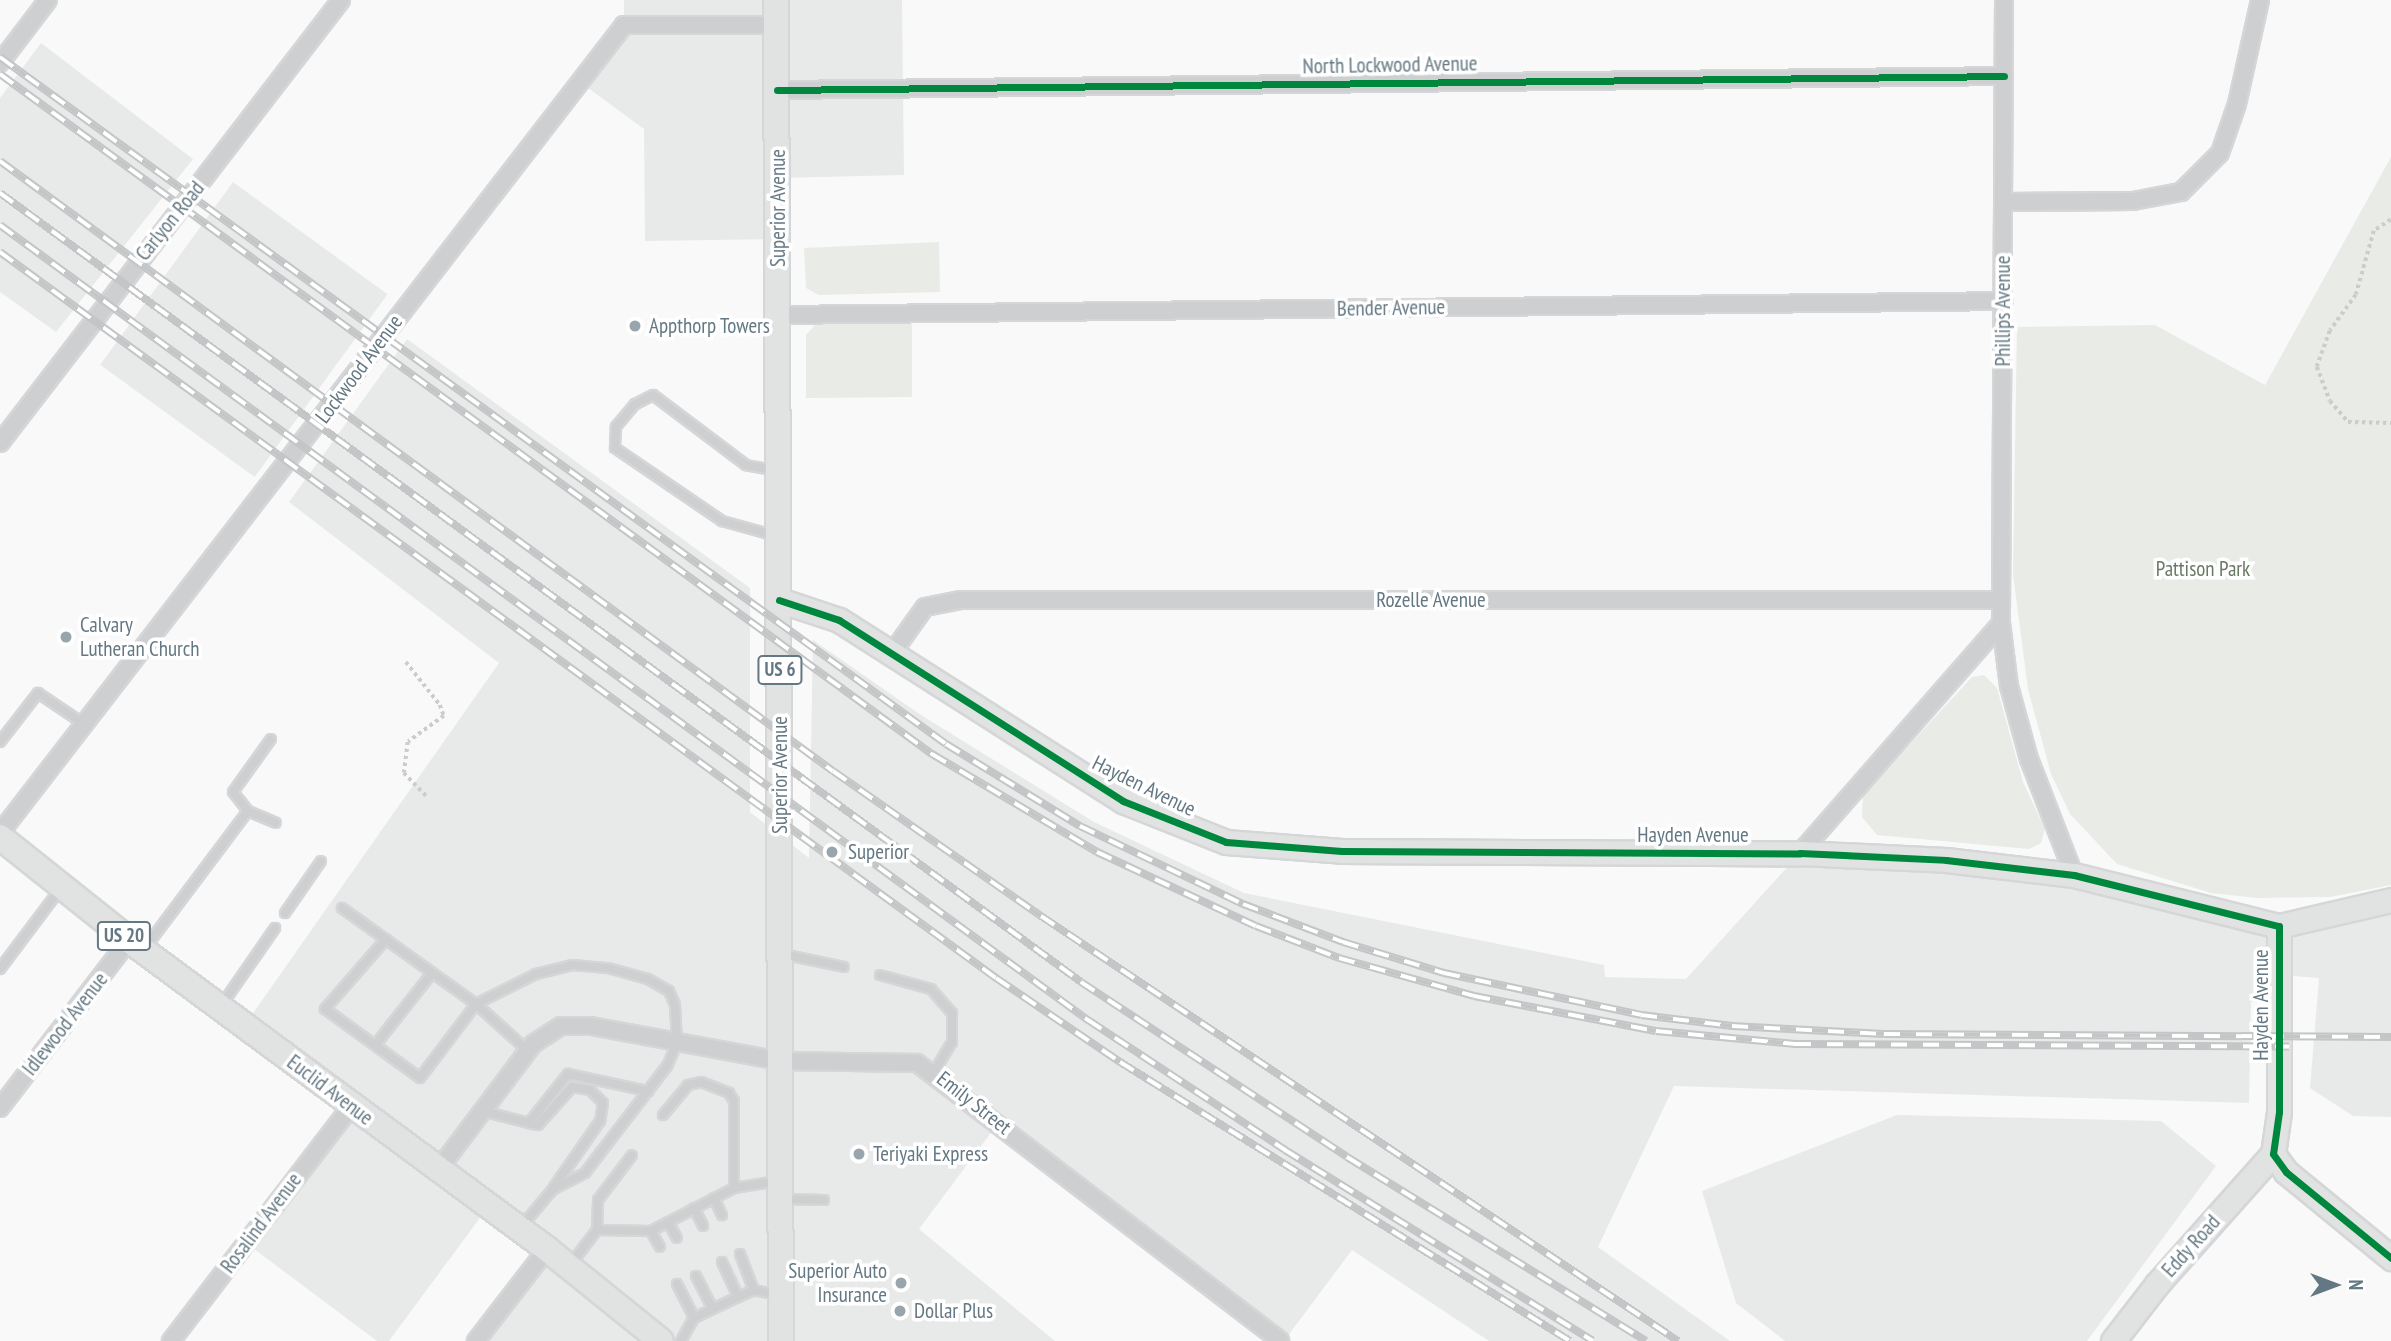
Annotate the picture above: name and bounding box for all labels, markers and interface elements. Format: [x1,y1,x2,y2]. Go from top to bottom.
street label: North Lockwood Avenue [1302,51,1478,79]
street label: Superior Avenue [765,149,791,267]
street label: Carlyon Road [130,176,210,266]
street label: Phillips Avenue [1990,255,2016,367]
street label: Bender Avenue [1336,294,1446,322]
street label: Lockwood Avenue [310,310,408,428]
place label: Appthorp Towers [649,313,770,339]
marker: Appthorp Towers [627,318,643,334]
park label: Pattison Park [2156,556,2250,582]
street label: Rozelle Avenue [1376,587,1486,613]
place label: Calvary Lutheran Church [80,612,199,662]
marker: Calvary Lutheran Church [58,629,74,645]
road number: US 6 [757,654,803,685]
street label: Superior Avenue [767,716,793,834]
street label: Hayden Avenue [1088,750,1200,822]
street label: Hayden Avenue [1637,822,1749,848]
place label: Superior [848,839,909,865]
marker: Superior [822,842,842,862]
road number: US 20 [96,920,152,952]
street label: Hayden Avenue [2248,949,2274,1061]
street label: Idlewood Avenue [17,967,113,1081]
street label: Euclid Avenue [282,1049,378,1131]
street label: Emily Street [932,1066,1016,1140]
place label: Teriyaki Express [873,1141,988,1167]
marker: Teriyaki Express [851,1146,867,1162]
street label: Rosalind Avenue [215,1168,307,1278]
street label: Eddy Road [2156,1210,2226,1282]
north arrow [2300,1250,2370,1320]
place label: Superior Auto Insurance [788,1258,887,1308]
marker: Superior Auto Insurance [893,1275,909,1291]
text: N [2344,1280,2368,1290]
place label: Dollar Plus [914,1298,993,1324]
marker: Dollar Plus [892,1303,908,1319]

